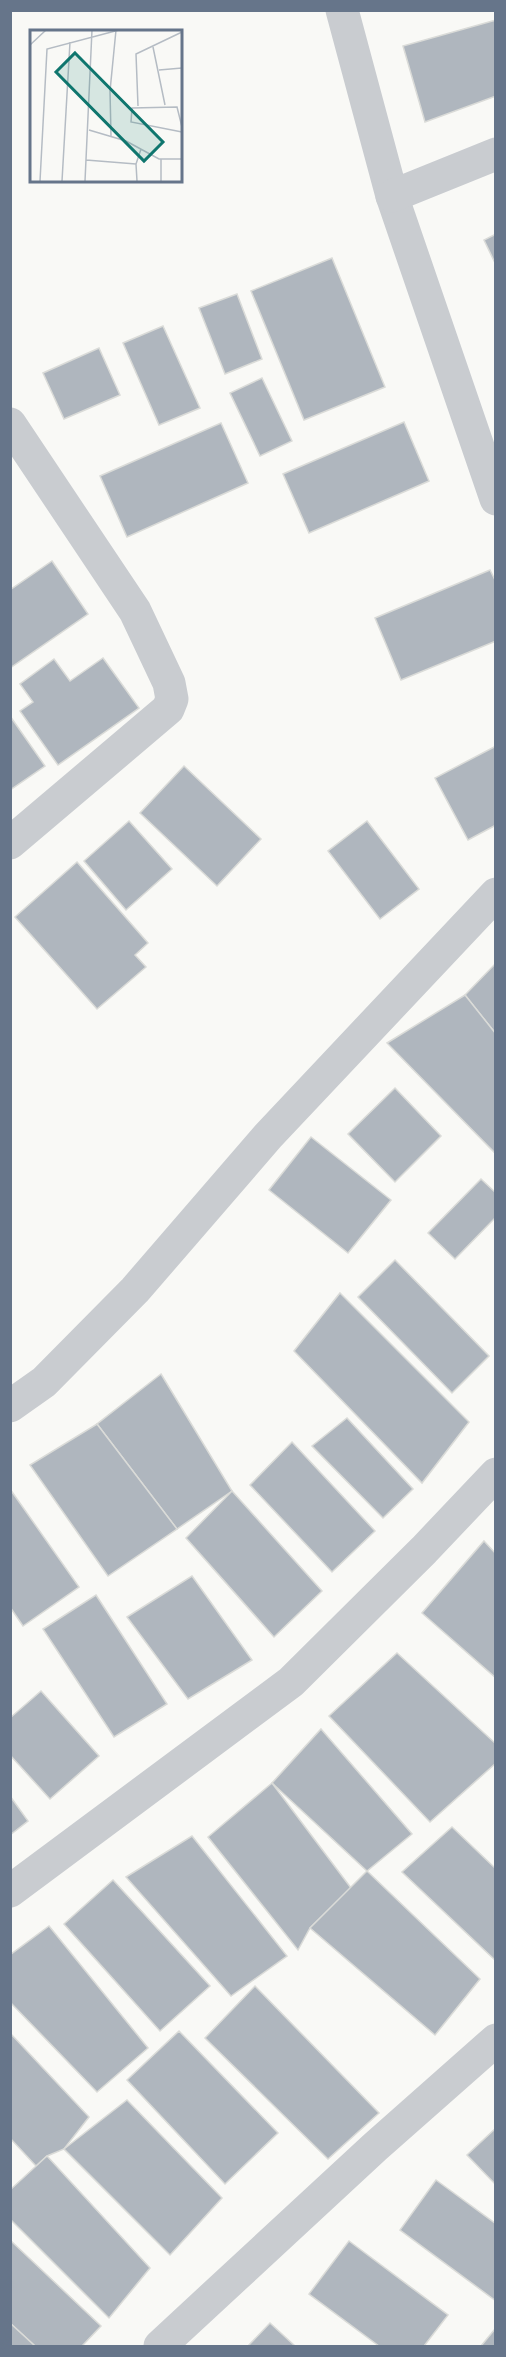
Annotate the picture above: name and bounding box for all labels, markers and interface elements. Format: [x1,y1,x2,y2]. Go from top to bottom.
inset map [30,30,182,182]

